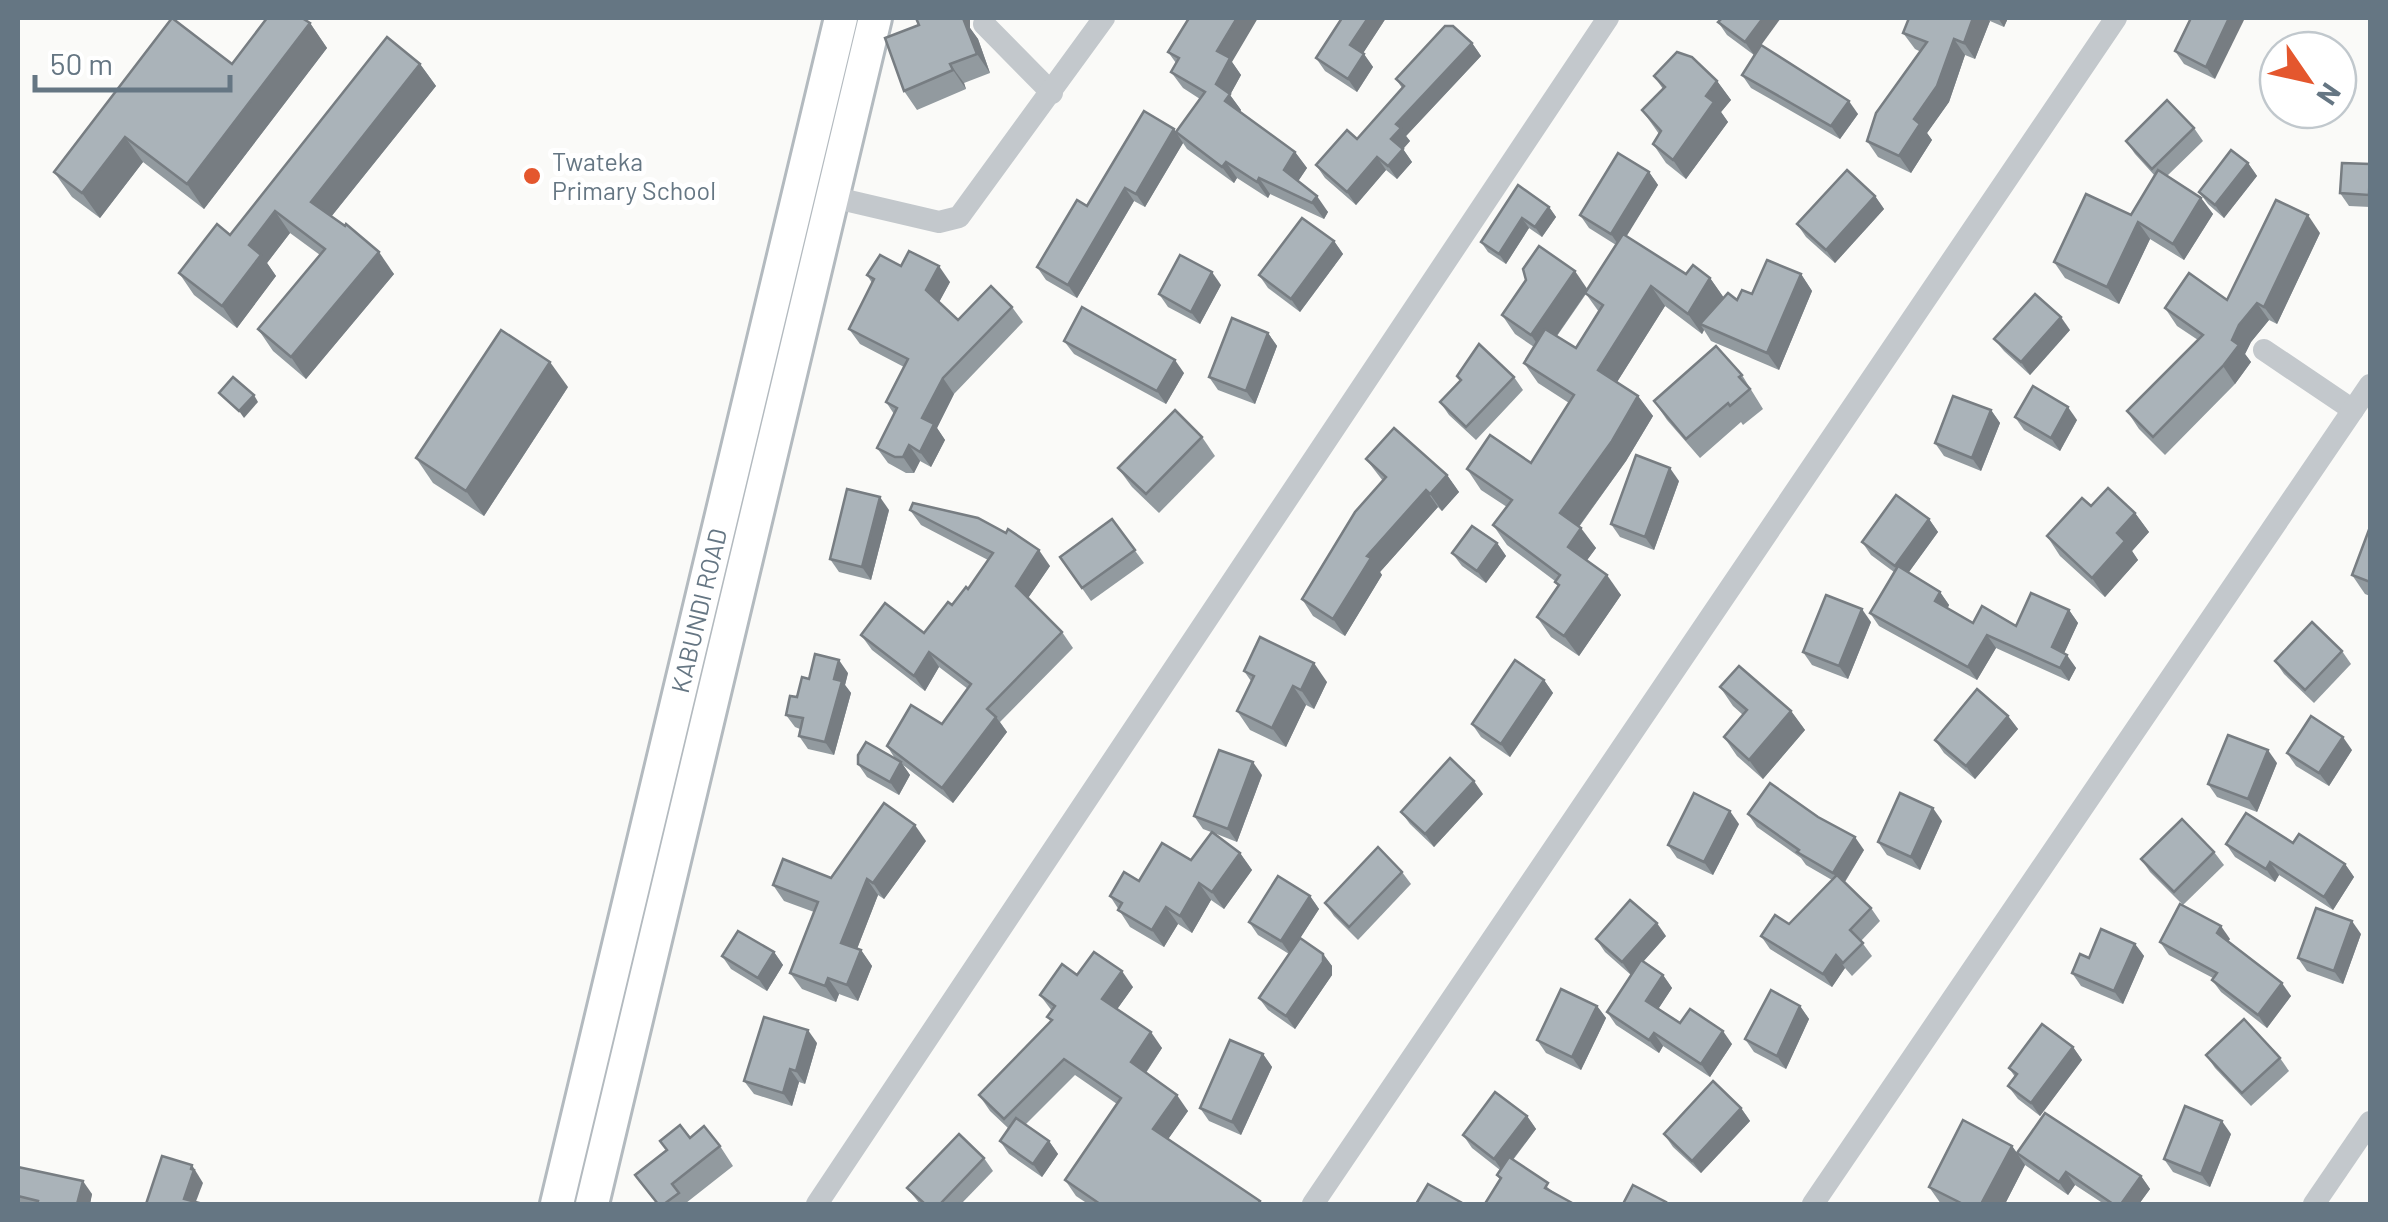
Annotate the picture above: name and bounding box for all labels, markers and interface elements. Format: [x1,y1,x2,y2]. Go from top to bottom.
scale bar [35,30,230,92]
north arrow [2258,30,2358,130]
text: 50 m [50,45,113,81]
text: N [2310,77,2349,112]
place label: Twateka Primary School [552,146,716,205]
marker: Twateka Primary School [521,165,543,187]
street label: KABUNDI ROAD [664,525,732,696]

